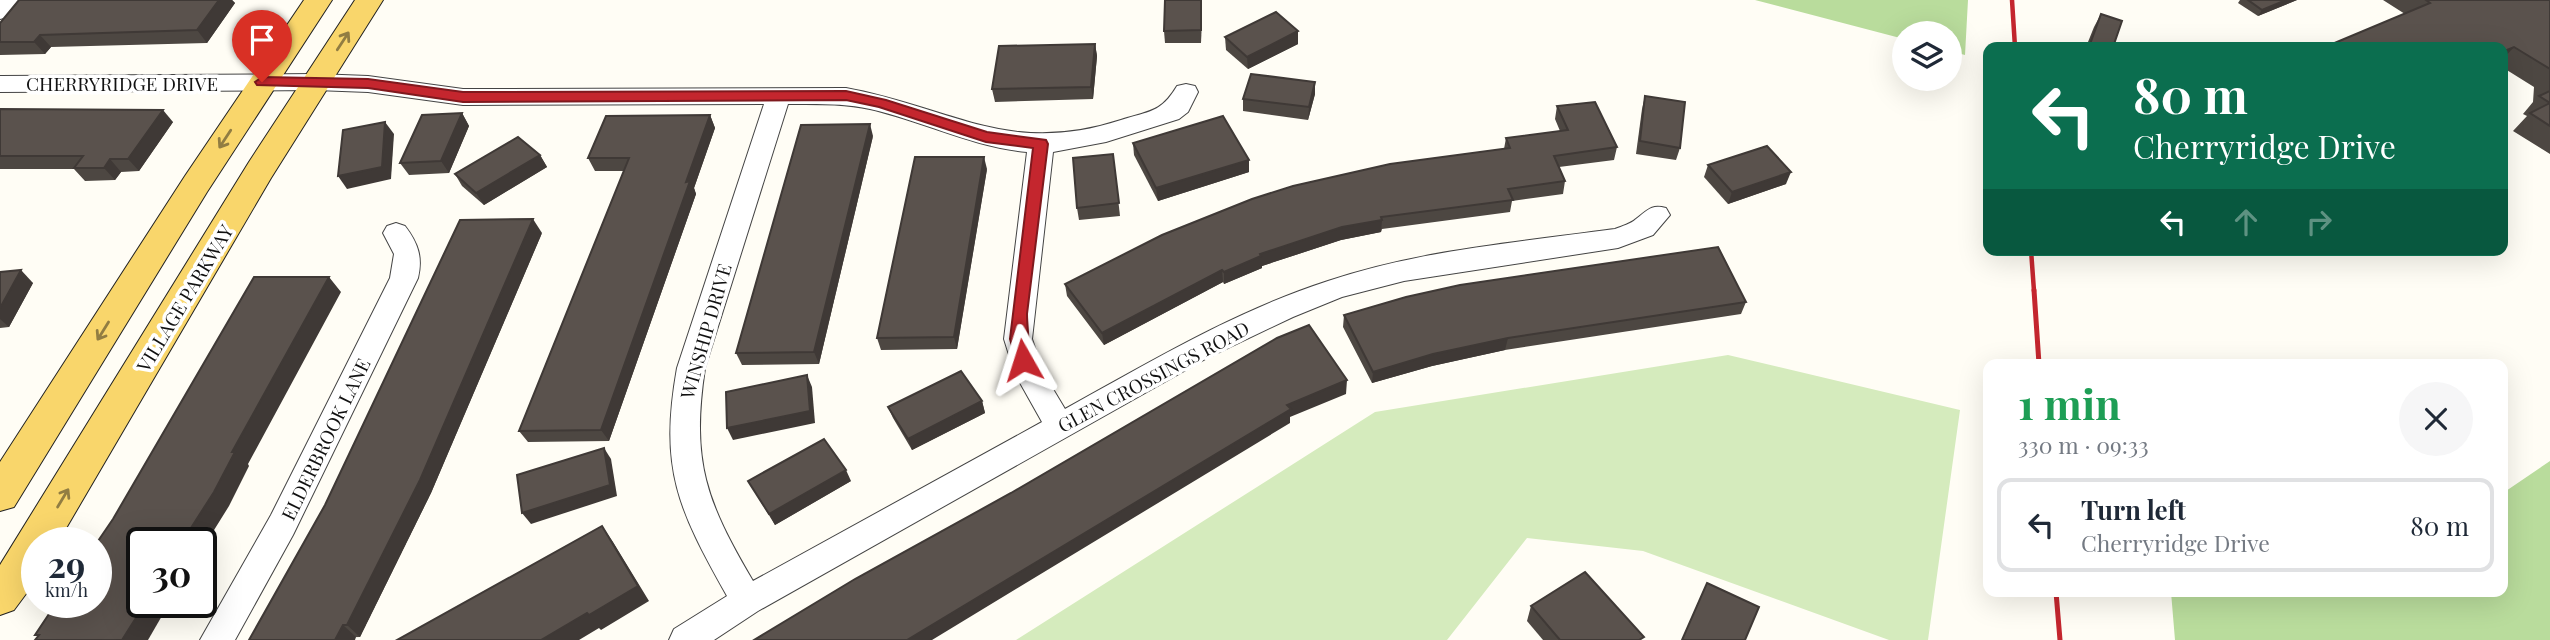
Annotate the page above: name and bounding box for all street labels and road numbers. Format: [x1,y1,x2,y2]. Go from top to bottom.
street label: CHERRYRIDGE DRIVE [26,70,218,96]
street label: VILLAGE PARKWAY [129,219,239,377]
street label: WINSHIP DRIVE [673,260,737,403]
street label: GLEN CROSSINGS ROAD [1053,314,1253,438]
street label: ELDERBROOK LANE [274,354,376,524]

